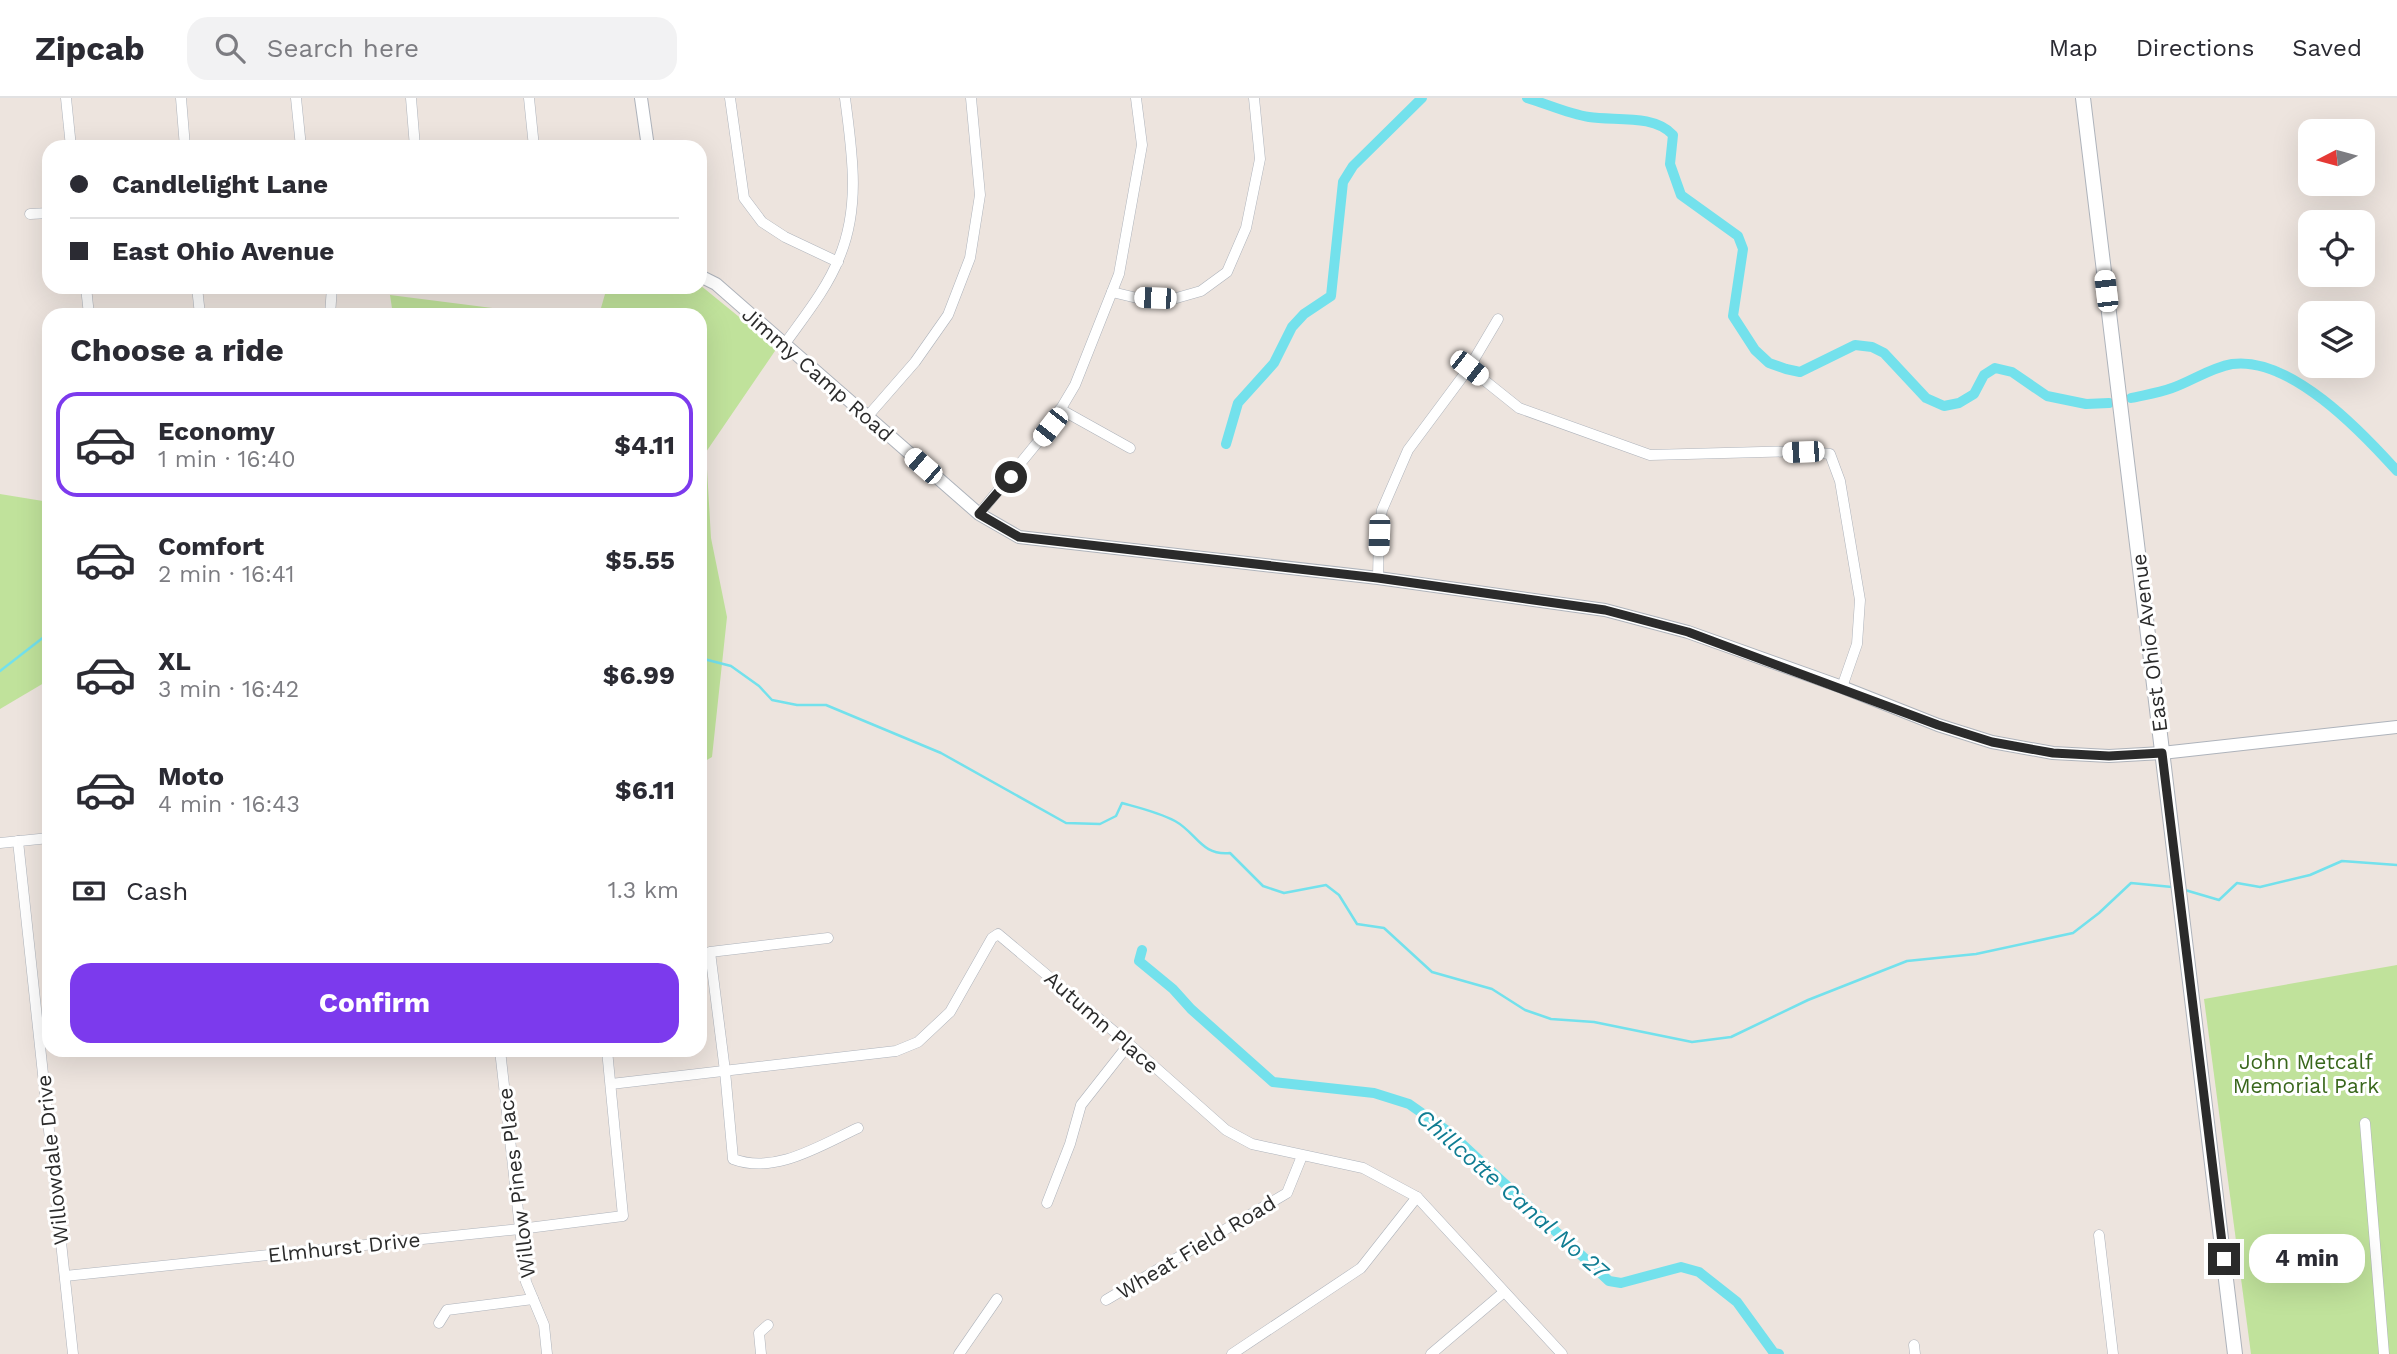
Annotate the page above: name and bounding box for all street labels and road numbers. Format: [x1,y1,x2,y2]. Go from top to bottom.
street label: Jimmy Camp Road [737,301,899,447]
street label: East Ohio Avenue [2126,552,2172,734]
street label: Autumn Place [1040,965,1164,1079]
street label: Willowdale Drive [31,1074,73,1246]
street label: Willow Pines Place [492,1086,540,1280]
street label: Wheat Field Road [1112,1190,1280,1304]
street label: Elmhurst Drive [267,1227,421,1267]

